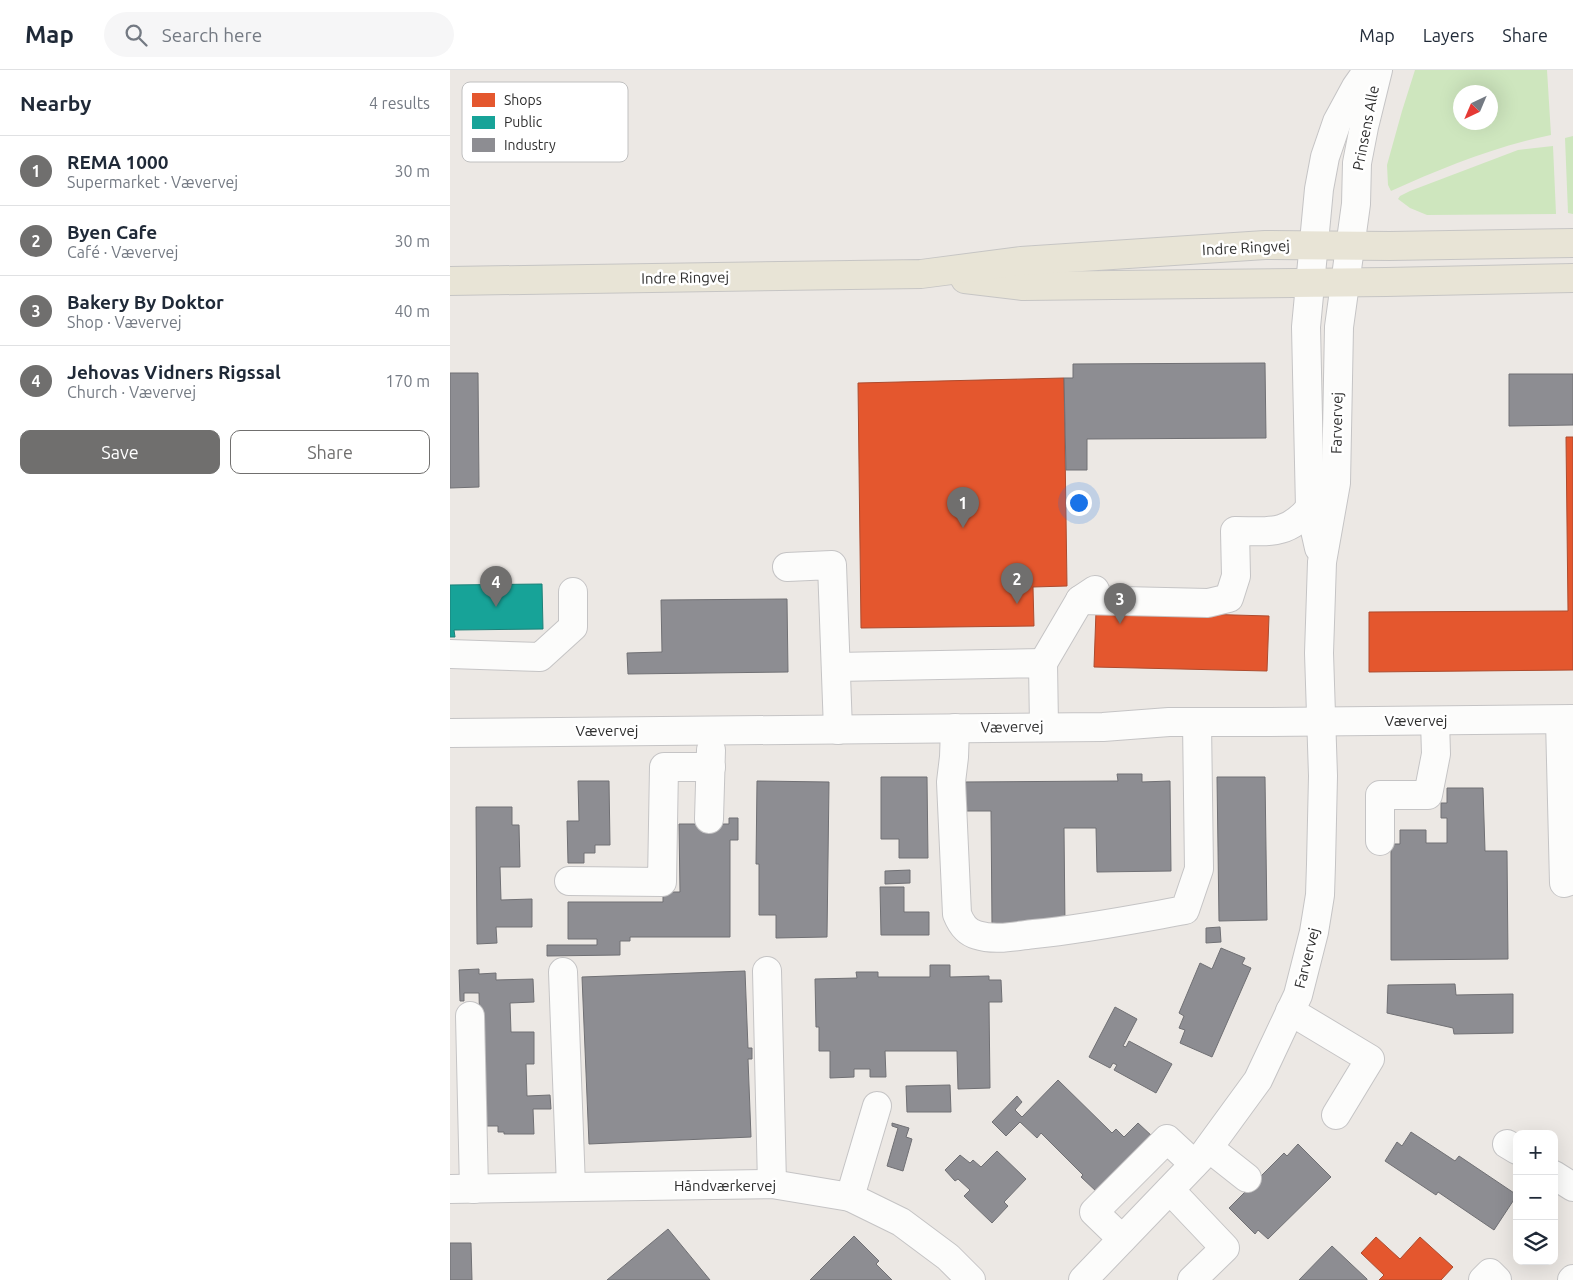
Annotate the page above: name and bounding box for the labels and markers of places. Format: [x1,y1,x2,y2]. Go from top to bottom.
pin: 1 [947,487,979,528]
pin: 2 [1001,563,1033,604]
pin: 4 [480,566,512,607]
pin: 3 [1104,583,1136,624]

